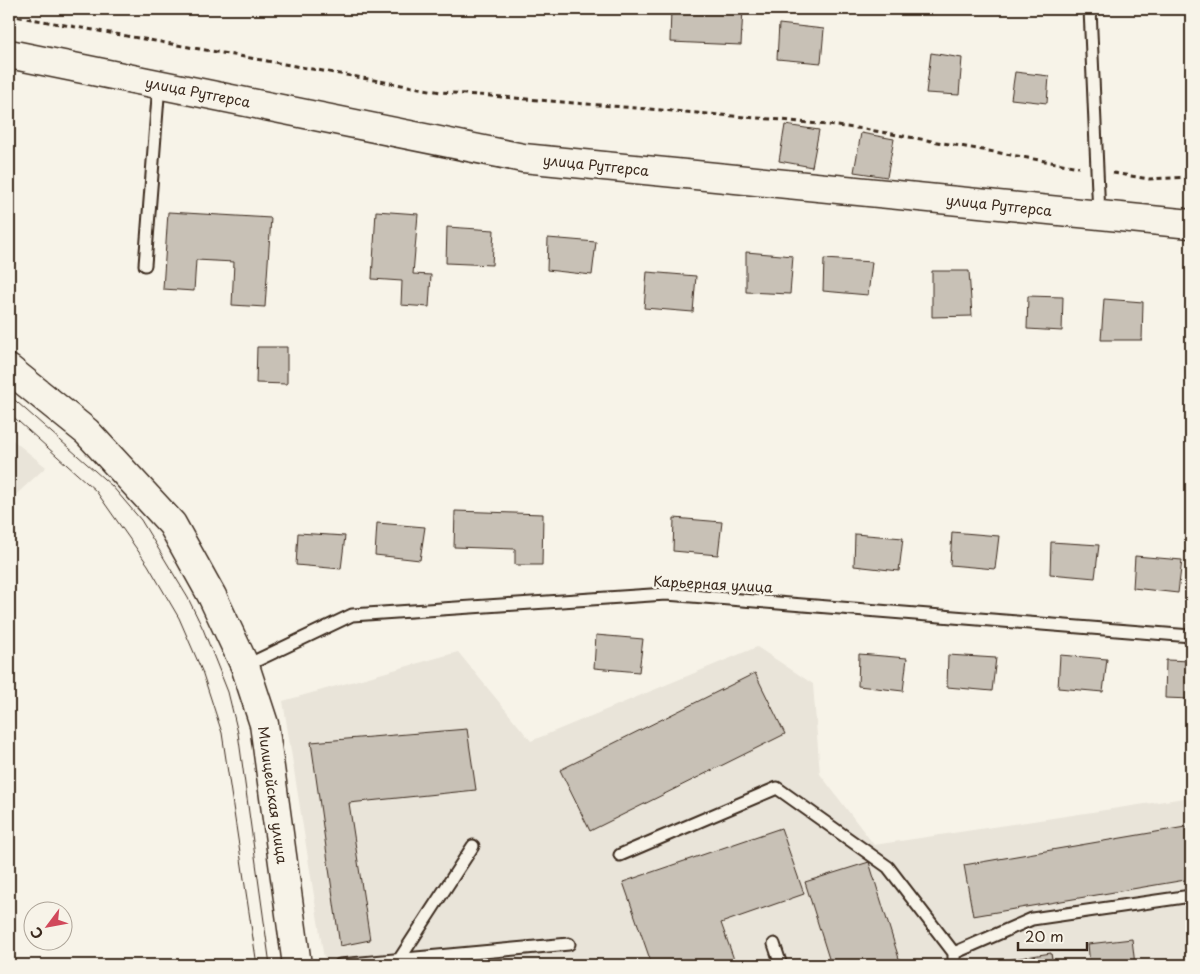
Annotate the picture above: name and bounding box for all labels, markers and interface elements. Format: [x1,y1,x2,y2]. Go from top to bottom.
street label: улица Рутгерса [144,72,253,113]
street label: улица Рутгерса [542,149,650,181]
street label: улица Рутгерса [945,189,1053,221]
street label: Карьерная улица [653,570,774,598]
street label: Милицейская улица [253,725,293,865]
north arrow [22,902,72,952]
scale bar [1018,919,1086,951]
text: С [25,923,48,943]
text: 20 m [1025,924,1064,947]

